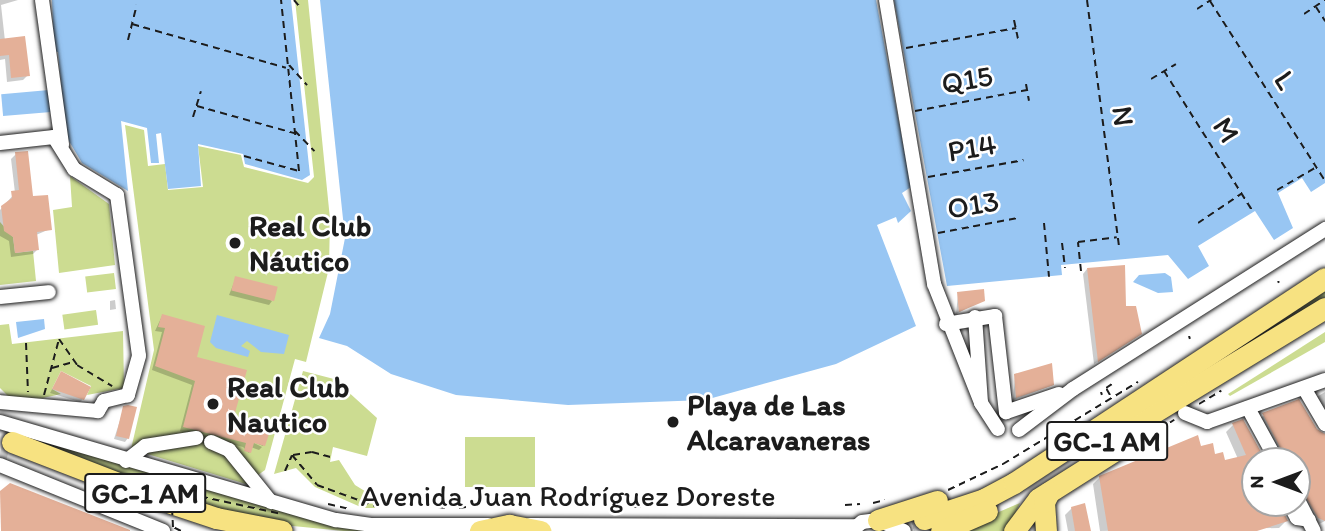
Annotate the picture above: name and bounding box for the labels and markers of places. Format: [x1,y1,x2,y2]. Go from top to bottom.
place label: Real Club Náutico [249,208,371,278]
marker: Real Club Náutico [227,235,243,251]
place label: Real Club Nautico [227,369,349,440]
place label: Playa de Las Alcaravaneras [687,387,870,457]
marker: Real Club Nautico [205,396,221,412]
marker: Playa de Las Alcaravaneras [665,414,681,430]

